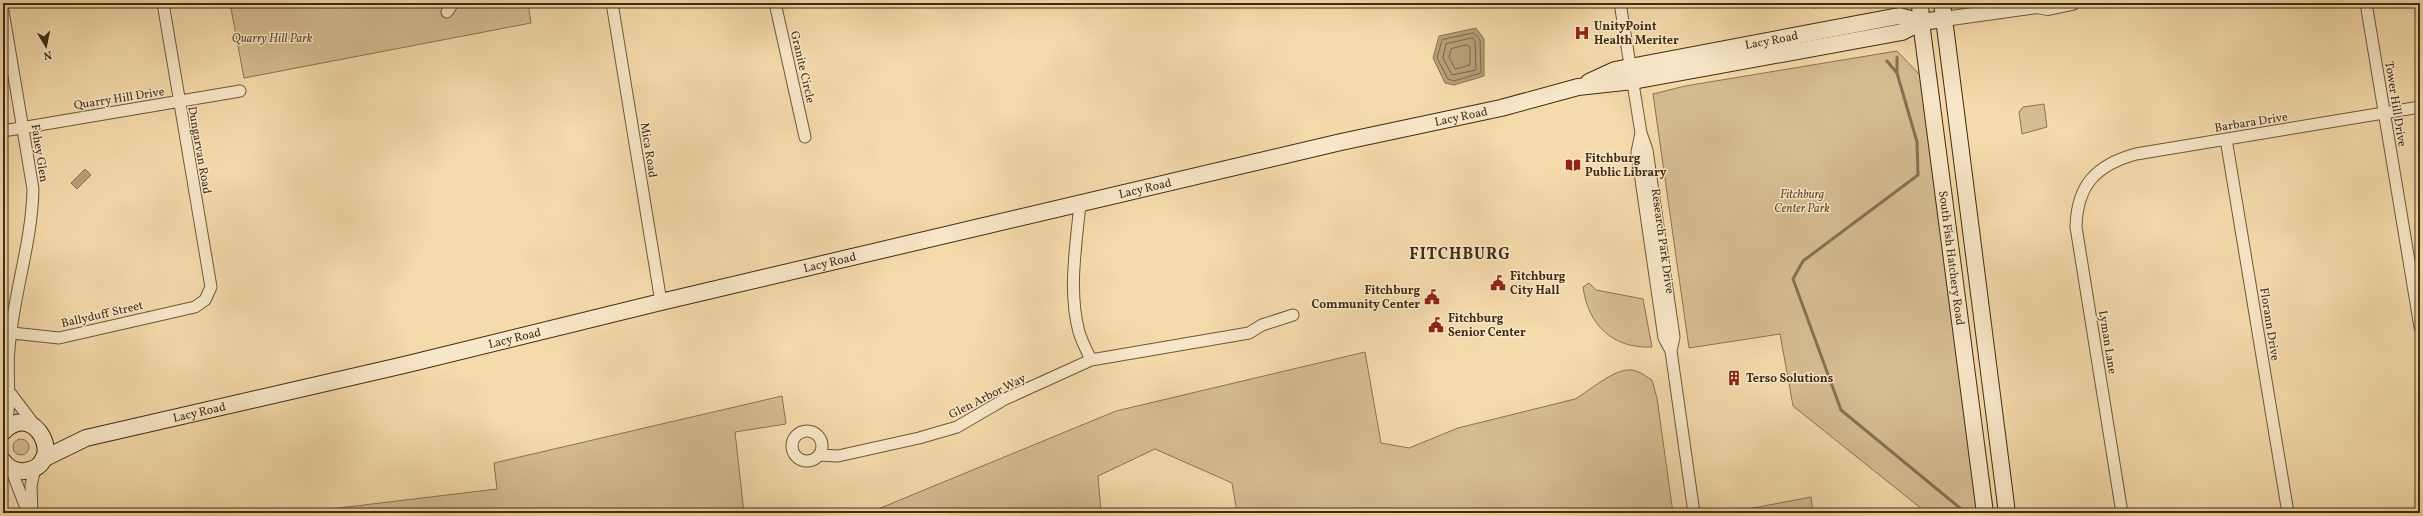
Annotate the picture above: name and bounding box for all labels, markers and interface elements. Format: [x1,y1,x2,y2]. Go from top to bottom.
place label: UnityPoint Health Meriter [1594,19,1679,49]
hospital icon: UnityPoint Health Meriter [1573,24,1591,42]
north arrow [26,26,66,66]
street label: Lacy Road [1744,28,1800,54]
street label: Granite Circle [786,30,818,105]
park label: Quarry Hill Park [232,31,313,47]
text: N [42,46,53,62]
street label: Tower Hill Drive [2380,60,2410,148]
street label: Quarry Hill Drive [73,84,166,114]
street label: Lacy Road [1433,104,1489,131]
street label: Dungarvan Road [183,105,215,196]
street label: Barbara Drive [2213,109,2289,137]
street label: Mica Road [636,121,660,179]
street label: Fahey Glen [27,123,51,183]
place label: Fitchburg Public Library [1585,151,1667,181]
library icon: Fitchburg Public Library [1564,156,1582,174]
street label: Lacy Road [1117,175,1173,203]
street label: Research Park Drive [1647,187,1677,295]
park label: Fitchburg Center Park [1774,187,1830,217]
street label: South Fish Hatchery Road [1934,190,1968,327]
district label: FITCHBURG [1409,244,1511,266]
street label: Lacy Road [802,249,858,277]
place label: Fitchburg City Hall [1510,269,1566,299]
public building icon: Fitchburg City Hall [1489,274,1507,292]
place label: Fitchburg Community Center [1312,283,1420,313]
street label: Florann Drive [2255,286,2283,362]
public building icon: Fitchburg Community Center [1423,288,1441,306]
street label: Ballyduff Street [60,298,145,332]
street label: Lyman Lane [2094,309,2120,375]
place label: Fitchburg Senior Center [1448,311,1526,341]
public building icon: Fitchburg Senior Center [1427,316,1445,334]
street label: Lacy Road [487,325,543,353]
building icon: Terso Solutions [1725,369,1743,387]
street label: Glen Arbor Way [946,370,1029,423]
place label: Terso Solutions [1746,371,1834,387]
street label: Lacy Road [171,399,228,427]

